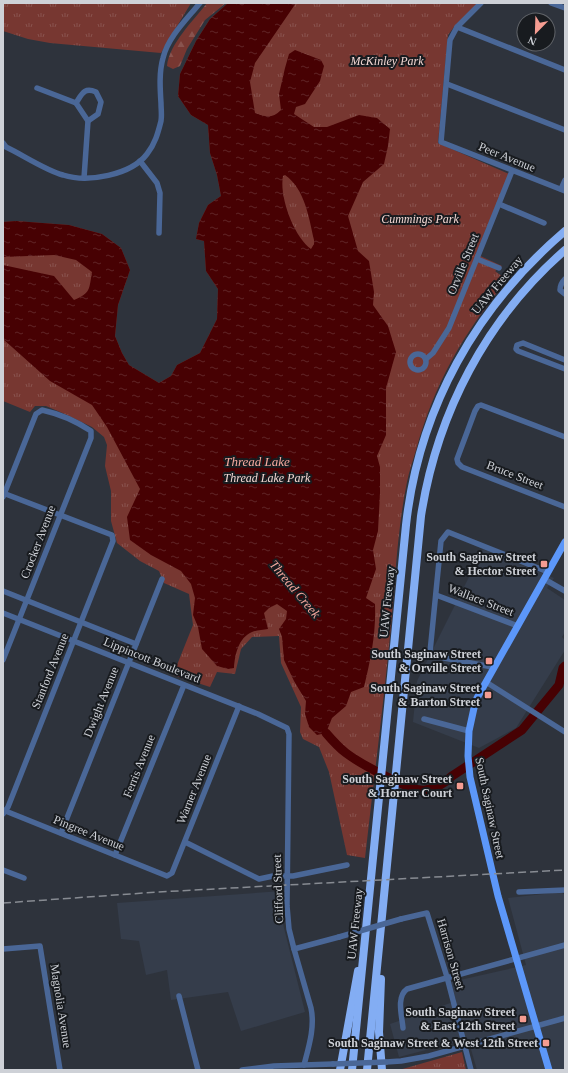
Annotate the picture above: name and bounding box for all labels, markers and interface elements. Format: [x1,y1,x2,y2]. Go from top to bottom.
north arrow [516,12,556,52]
text: N [526,34,538,48]
park label: McKinley Park [350,54,424,68]
street label: Peer Avenue [477,139,537,175]
park label: Cummings Park [381,212,460,226]
street label: Orville Street [444,231,482,297]
street label: UAW Freeway [469,253,525,317]
water label: Thread Lake [224,454,290,469]
street label: Bruce Street [485,458,546,492]
park label: Thread Lake Park [224,471,311,485]
street label: Crocker Avenue [18,503,58,581]
place label: South Saginaw Street & Hector Street [426,550,536,578]
water label: Thread Creek [266,557,324,621]
marker: South Saginaw Street & Hector Street [539,559,549,569]
street label: UAW Freeway [376,566,398,638]
street label: Wallace Street [446,581,516,619]
street label: Stanford Avenue [29,631,71,711]
street label: Lippincott Boulevard [102,634,202,686]
place label: South Saginaw Street & Orville Street [371,647,481,675]
marker: South Saginaw Street & Orville Street [484,656,494,666]
street label: Dwight Avenue [81,665,121,739]
place label: South Saginaw Street & Barton Street [370,681,480,709]
marker: South Saginaw Street & Barton Street [483,690,493,700]
street label: Ferris Avenue [120,732,158,800]
street label: Warner Avenue [174,752,214,826]
street label: South Saginaw Street [472,756,508,861]
place label: South Saginaw Street & Horner Court [342,772,452,800]
marker: South Saginaw Street & Horner Court [455,781,465,791]
street label: Pingree Avenue [51,812,127,854]
street label: Clifford Street [270,853,286,924]
street label: UAW Freeway [344,888,366,960]
street label: Harrison Street [434,917,468,992]
street label: Magnolia Avenue [47,963,75,1049]
place label: South Saginaw Street & East 12th Street [405,1005,515,1033]
marker: South Saginaw Street & East 12th Street [518,1014,528,1024]
place label: South Saginaw Street & West 12th Street [328,1036,538,1050]
marker: South Saginaw Street & West 12th Street [541,1038,551,1048]

